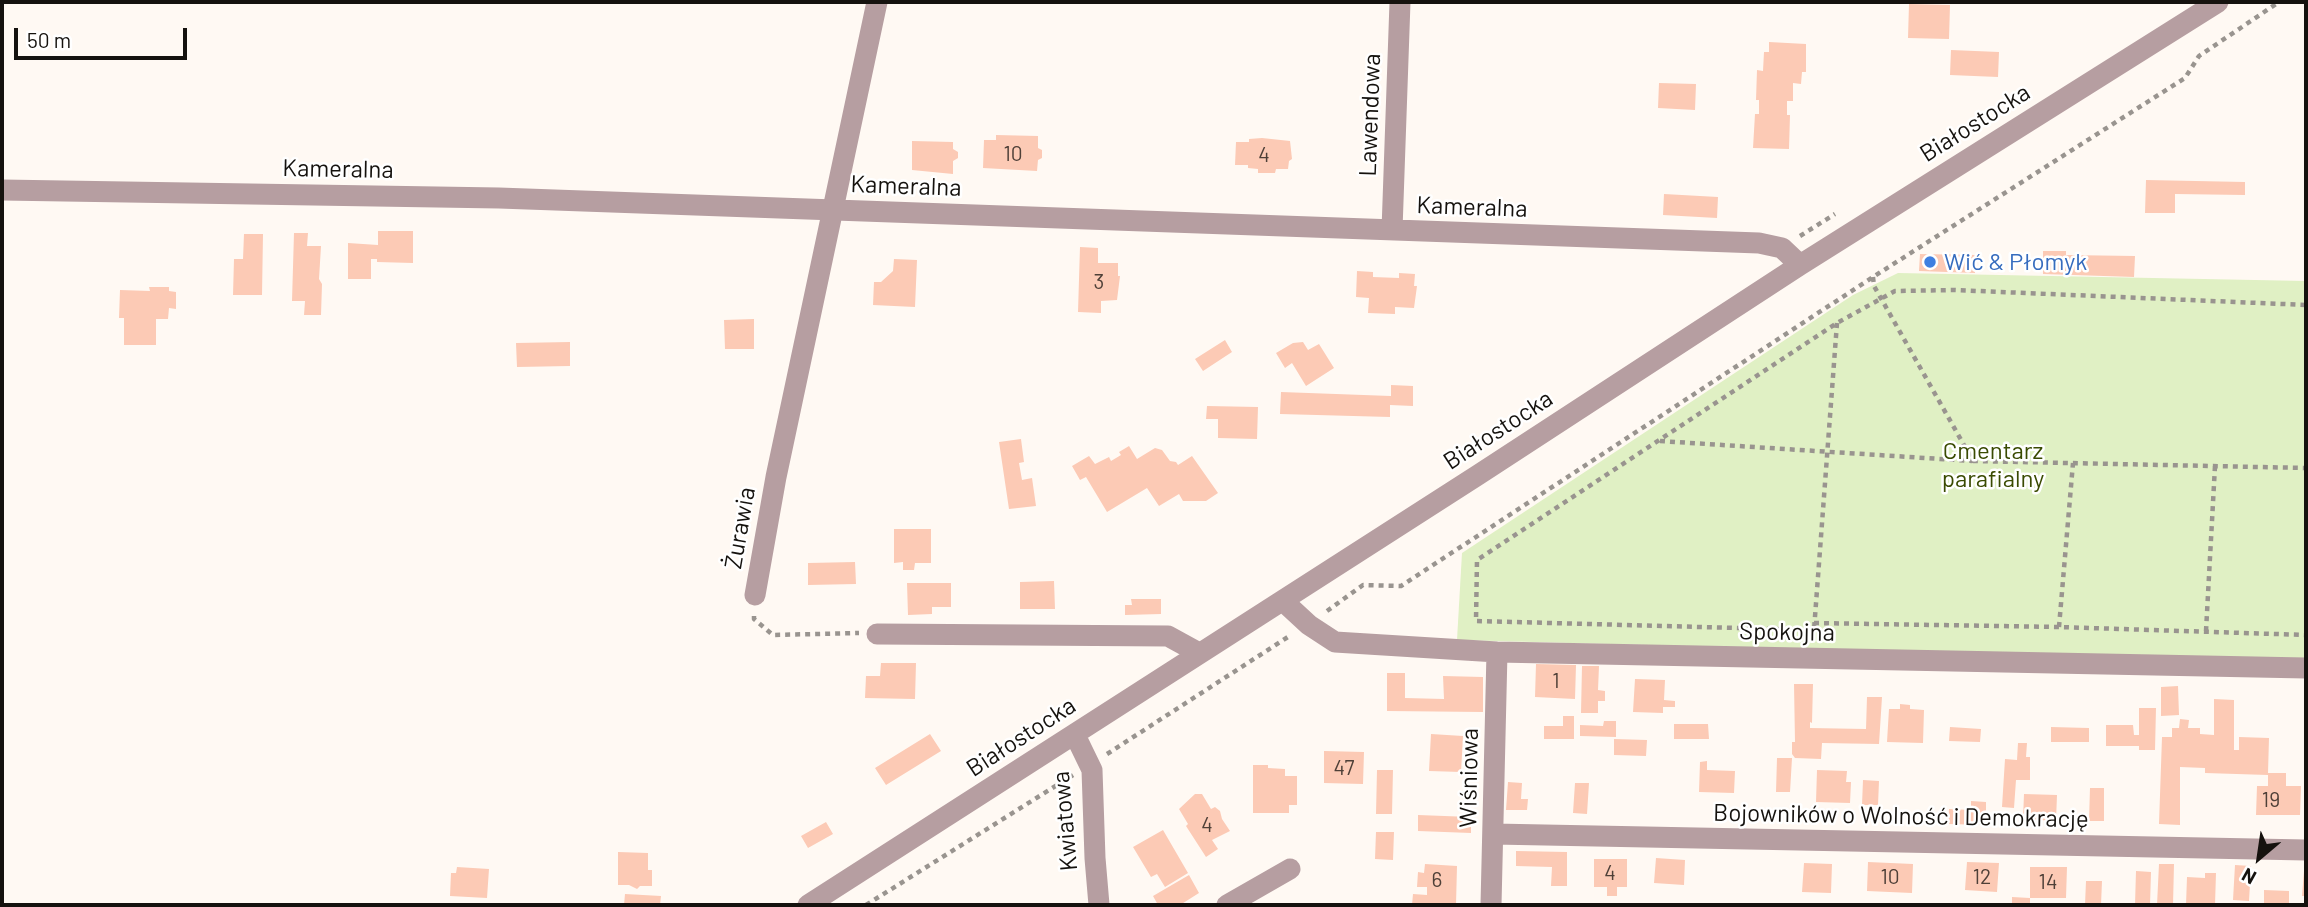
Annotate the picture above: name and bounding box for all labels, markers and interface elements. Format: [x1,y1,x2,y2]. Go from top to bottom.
scale bar [18,14,191,58]
text: 50 m [27,27,71,52]
street label: Lawendowa [1353,53,1387,177]
street label: Białostocka [1915,78,2035,168]
house number: 10 [1003,141,1023,167]
house number: 4 [1258,142,1270,168]
street label: Kameralna [282,154,394,184]
street label: Kameralna [850,170,962,202]
street label: Kameralna [1416,191,1528,223]
place label: Wić & Płomyk [1944,248,2087,276]
marker: Wić & Płomyk [1922,254,1938,270]
house number: 3 [1094,269,1104,295]
street label: Białostocka [1438,384,1558,476]
park label: Cmentarz parafialny [1942,437,2044,493]
street label: Żurawia [719,485,761,571]
street label: Spokojna [1739,617,1835,647]
house number: 1 [1552,668,1560,694]
street label: Białostocka [961,691,1081,783]
street label: Wiśniowa [1454,728,1484,828]
house number: 47 [1334,755,1354,781]
street label: Kwiatowa [1046,770,1084,872]
house number: 19 [2262,787,2280,813]
street label: Bojowników o Wolność i Demokrację [1713,798,2089,834]
house number: 4 [1201,812,1213,838]
north arrow [2224,823,2294,893]
house number: 4 [1604,860,1616,886]
house number: 10 [1880,864,1900,890]
house number: 12 [1973,864,1991,890]
text: N [2237,864,2260,890]
house number: 6 [1432,867,1442,893]
house number: 14 [2039,869,2057,895]

